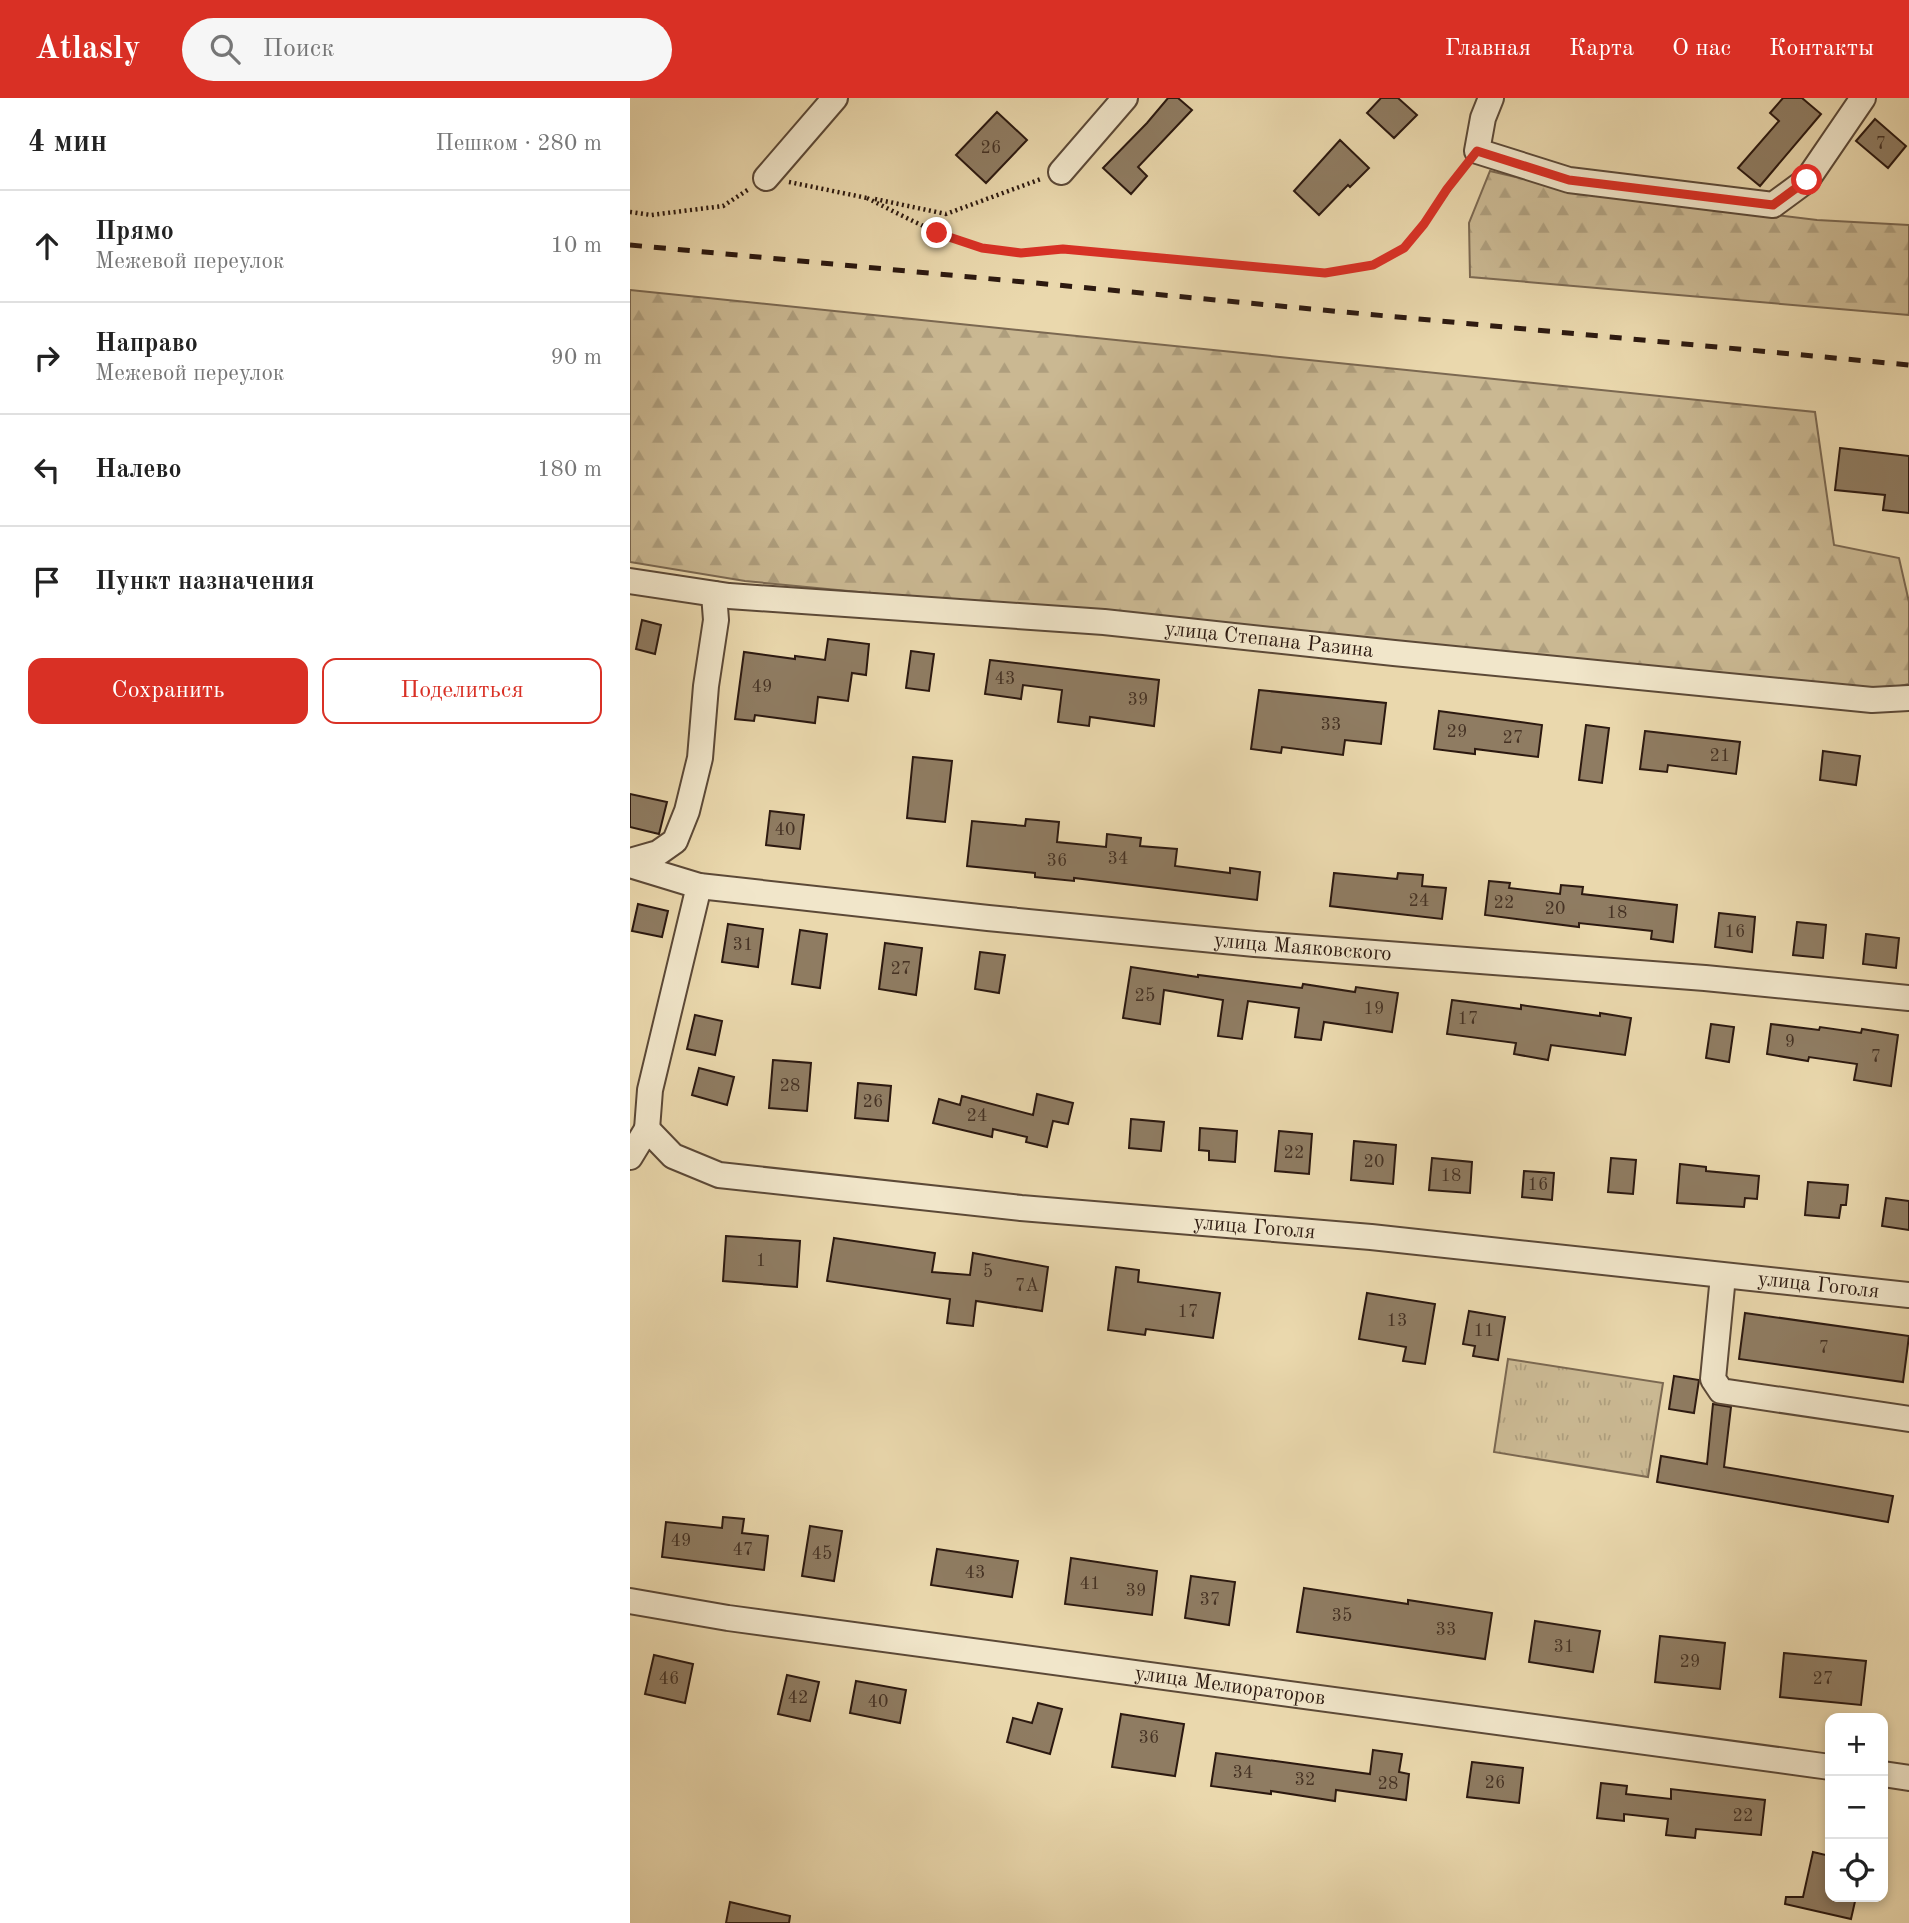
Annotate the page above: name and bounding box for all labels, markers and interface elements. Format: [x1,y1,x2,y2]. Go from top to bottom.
search box [182,18,672,81]
icon: search [206,30,244,68]
text: Atlasly [35,33,140,66]
text: Поиск [262,36,334,62]
text: Главная [1445,37,1531,61]
text: Карта [1569,37,1634,61]
text: О нас [1672,37,1731,61]
text: Контакты [1769,37,1874,61]
text: 4 мин [28,128,107,158]
text: Пешком · 280 m [436,132,602,155]
house number: 7 [1876,135,1886,153]
house number: 26 [981,139,1001,157]
route start [1791,164,1822,195]
route end [921,217,952,248]
text: Прямо [95,219,174,245]
icon: ahead [28,227,66,265]
text: 10 m [551,234,602,257]
text: Межевой переулок [95,250,284,273]
text: Направо [95,331,198,357]
icon: right [28,339,66,377]
text: 90 m [551,346,602,369]
text: Межевой переулок [95,362,284,385]
icon: left [28,451,66,489]
text: Налево [95,457,182,483]
text: 180 m [537,458,602,481]
icon: arrive [28,563,66,601]
text: Пункт назначения [95,569,314,595]
street label: улица Степана Разина [1164,618,1375,661]
button: Сохранить [28,658,308,724]
button: Поделиться [322,658,602,724]
house number: 43 [995,670,1015,688]
house number: 49 [752,678,772,696]
house number: 39 [1128,691,1148,709]
house number: 33 [1321,716,1341,734]
house number: 29 [1447,723,1467,741]
house number: 27 [1503,729,1523,747]
house number: 21 [1710,747,1730,765]
house number: 40 [775,821,795,839]
house number: 34 [1108,850,1128,868]
house number: 36 [1047,852,1067,870]
house number: 24 [1409,892,1429,910]
house number: 22 [1494,894,1514,912]
house number: 20 [1545,900,1565,918]
house number: 18 [1607,904,1627,922]
house number: 16 [1725,923,1745,941]
street label: улица Маяковского [1213,930,1392,965]
house number: 31 [733,936,753,954]
house number: 27 [891,960,911,978]
house number: 25 [1135,987,1155,1005]
house number: 19 [1364,1000,1384,1018]
house number: 17 [1458,1010,1478,1028]
house number: 9 [1785,1033,1795,1051]
house number: 7 [1871,1048,1881,1066]
house number: 28 [780,1077,800,1095]
house number: 26 [863,1093,883,1111]
house number: 24 [967,1107,987,1125]
house number: 22 [1284,1144,1304,1162]
house number: 20 [1364,1153,1384,1171]
house number: 18 [1441,1167,1461,1185]
house number: 16 [1528,1176,1548,1194]
street label: улица Гоголя [1193,1212,1316,1243]
house number: 1 [756,1252,766,1270]
house number: 5 [983,1263,993,1281]
street label: улица Гоголя [1757,1268,1880,1302]
house number: 7А [1015,1277,1039,1295]
house number: 17 [1178,1303,1198,1321]
house number: 13 [1387,1312,1407,1330]
house number: 11 [1474,1322,1494,1340]
house number: 7 [1819,1339,1829,1357]
house number: 49 [671,1532,691,1550]
house number: 47 [733,1541,753,1559]
house number: 45 [812,1545,832,1563]
house number: 43 [965,1564,985,1582]
house number: 41 [1080,1575,1100,1593]
house number: 39 [1126,1582,1146,1600]
house number: 37 [1200,1591,1220,1609]
house number: 35 [1332,1607,1352,1625]
house number: 33 [1436,1621,1456,1639]
house number: 31 [1554,1638,1574,1656]
house number: 29 [1680,1653,1700,1671]
street label: улица Мелиораторов [1133,1663,1327,1709]
house number: 46 [659,1670,679,1688]
house number: 27 [1813,1670,1833,1688]
house number: 42 [788,1689,808,1707]
house number: 40 [868,1693,888,1711]
map controls [1825,1713,1888,1902]
button: + [1825,1713,1888,1776]
house number: 36 [1139,1729,1159,1747]
house number: 34 [1233,1764,1253,1782]
house number: 32 [1295,1771,1315,1789]
house number: 26 [1485,1774,1505,1792]
house number: 28 [1378,1775,1398,1793]
button: − [1825,1776,1888,1839]
house number: 22 [1733,1807,1753,1825]
button: locate [1825,1839,1888,1902]

